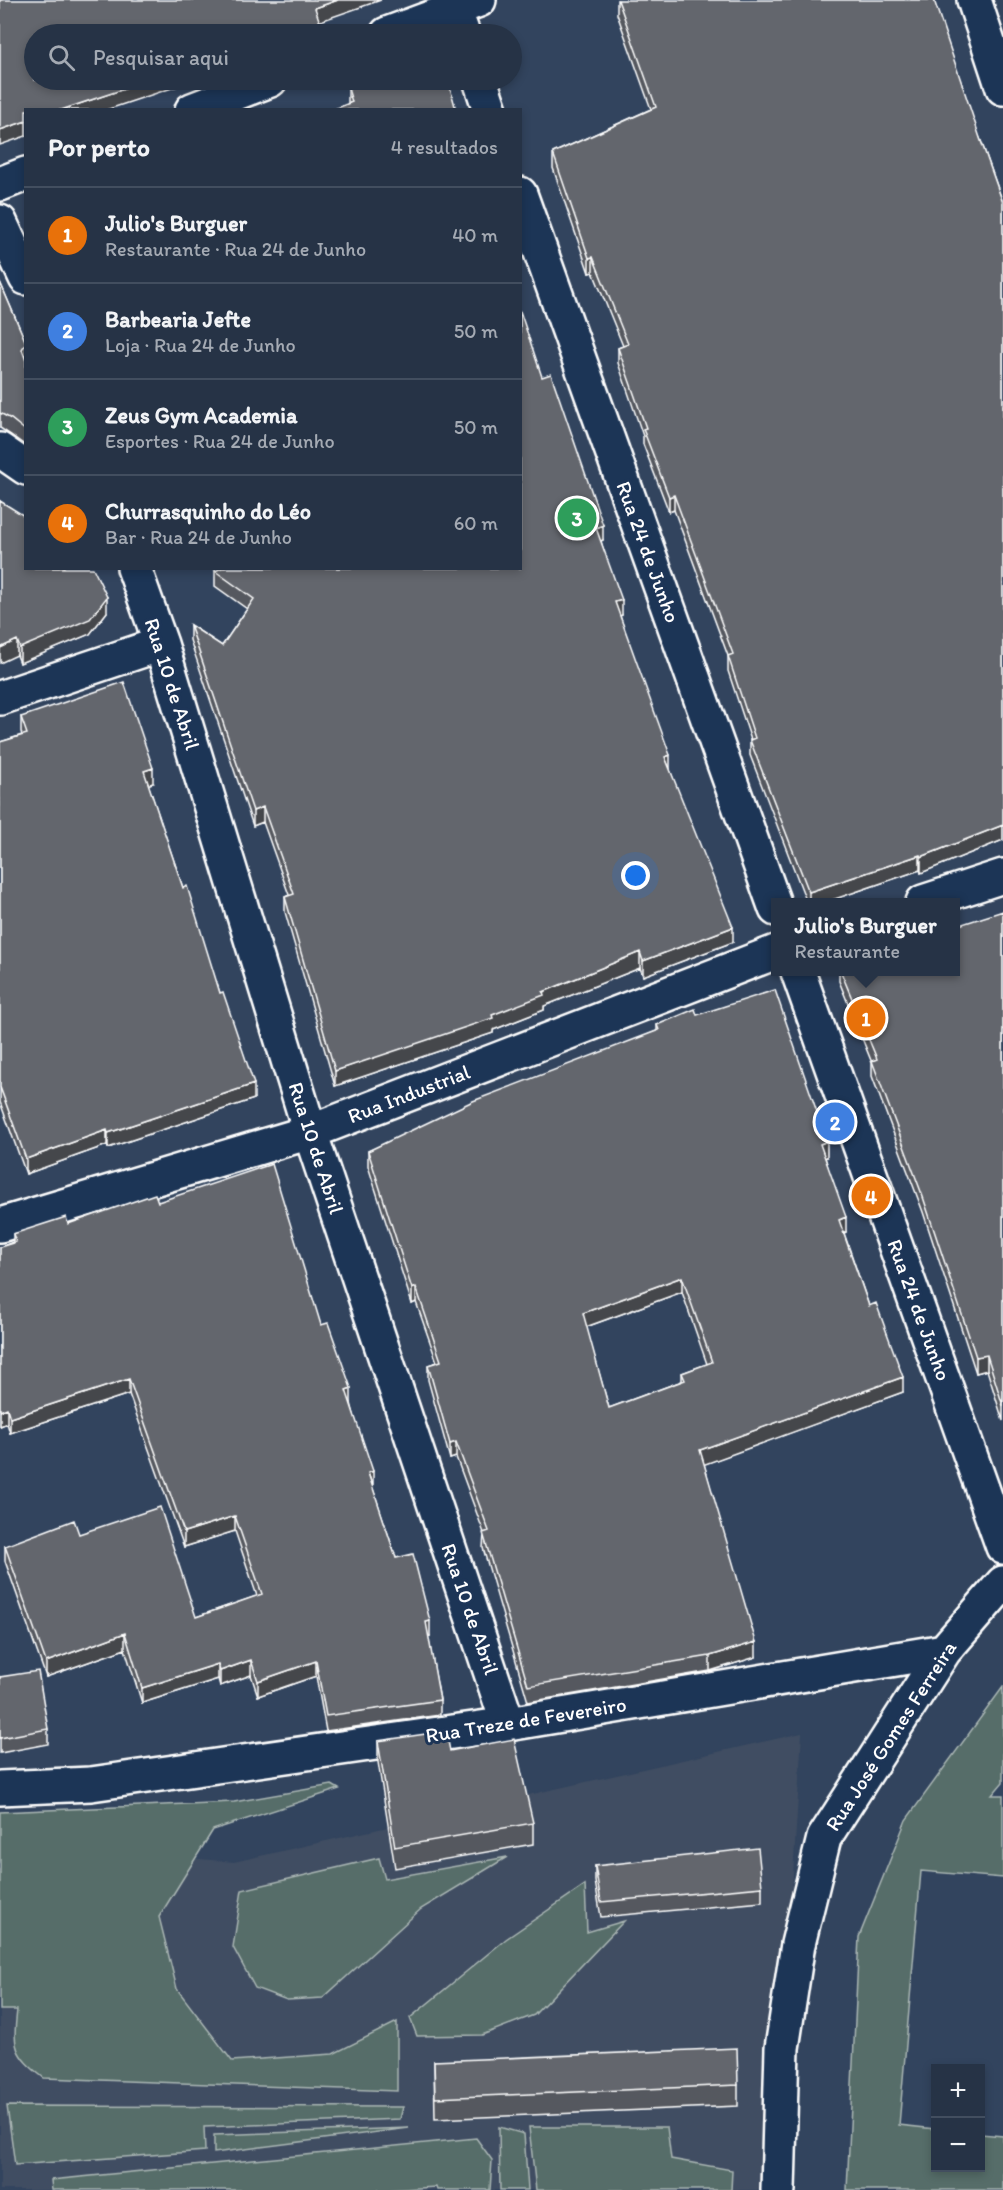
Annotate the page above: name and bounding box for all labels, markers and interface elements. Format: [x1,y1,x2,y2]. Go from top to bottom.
search box [24,24,522,90]
icon: search [45,41,78,74]
text: Pesquisar aqui [93,44,229,71]
text: Por perto [48,131,150,163]
text: 4 resultados [391,135,498,159]
text: Julio's Burguer [105,210,247,237]
text: 1 [63,223,72,247]
text: 40 m [452,223,498,247]
text: Restaurante · Rua 24 de Junho [105,237,366,261]
text: Barbearia Jefte [105,306,251,333]
text: 2 [62,319,73,343]
text: 50 m [454,319,498,343]
text: Loja · Rua 24 de Junho [105,333,296,357]
text: Zeus Gym Academia [105,402,297,429]
text: 3 [62,415,73,439]
text: 50 m [454,415,498,439]
text: Esportes · Rua 24 de Junho [105,429,335,453]
street label: Rua 24 de Junho [611,478,686,626]
pin: 3 [558,496,596,540]
text: Churrasquinho do Léo [105,498,311,525]
text: 4 [61,511,74,535]
text: 60 m [454,511,498,535]
text: Bar · Rua 24 de Junho [105,525,292,549]
street label: Rua 10 de Abril [139,615,206,753]
your location [621,861,650,890]
popup [771,898,960,976]
text: Julio's Burguer [795,912,936,939]
text: Restaurante [795,939,900,963]
pin: 1 [846,996,886,1040]
street label: Rua Industrial [344,1059,474,1128]
street label: Rua 10 de Abril [283,1079,350,1217]
pin: 2 [816,1100,854,1144]
pin: 4 [852,1174,890,1218]
street label: Rua 24 de Junho [882,1236,957,1384]
street label: Rua 10 de Abril [436,1540,505,1678]
street label: Rua José Gomes Ferreira [820,1636,962,1836]
street label: Rua Treze de Fevereiro [424,1691,628,1748]
map controls [931,2064,985,2172]
button: + [931,2064,985,2118]
button: − [931,2118,985,2172]

